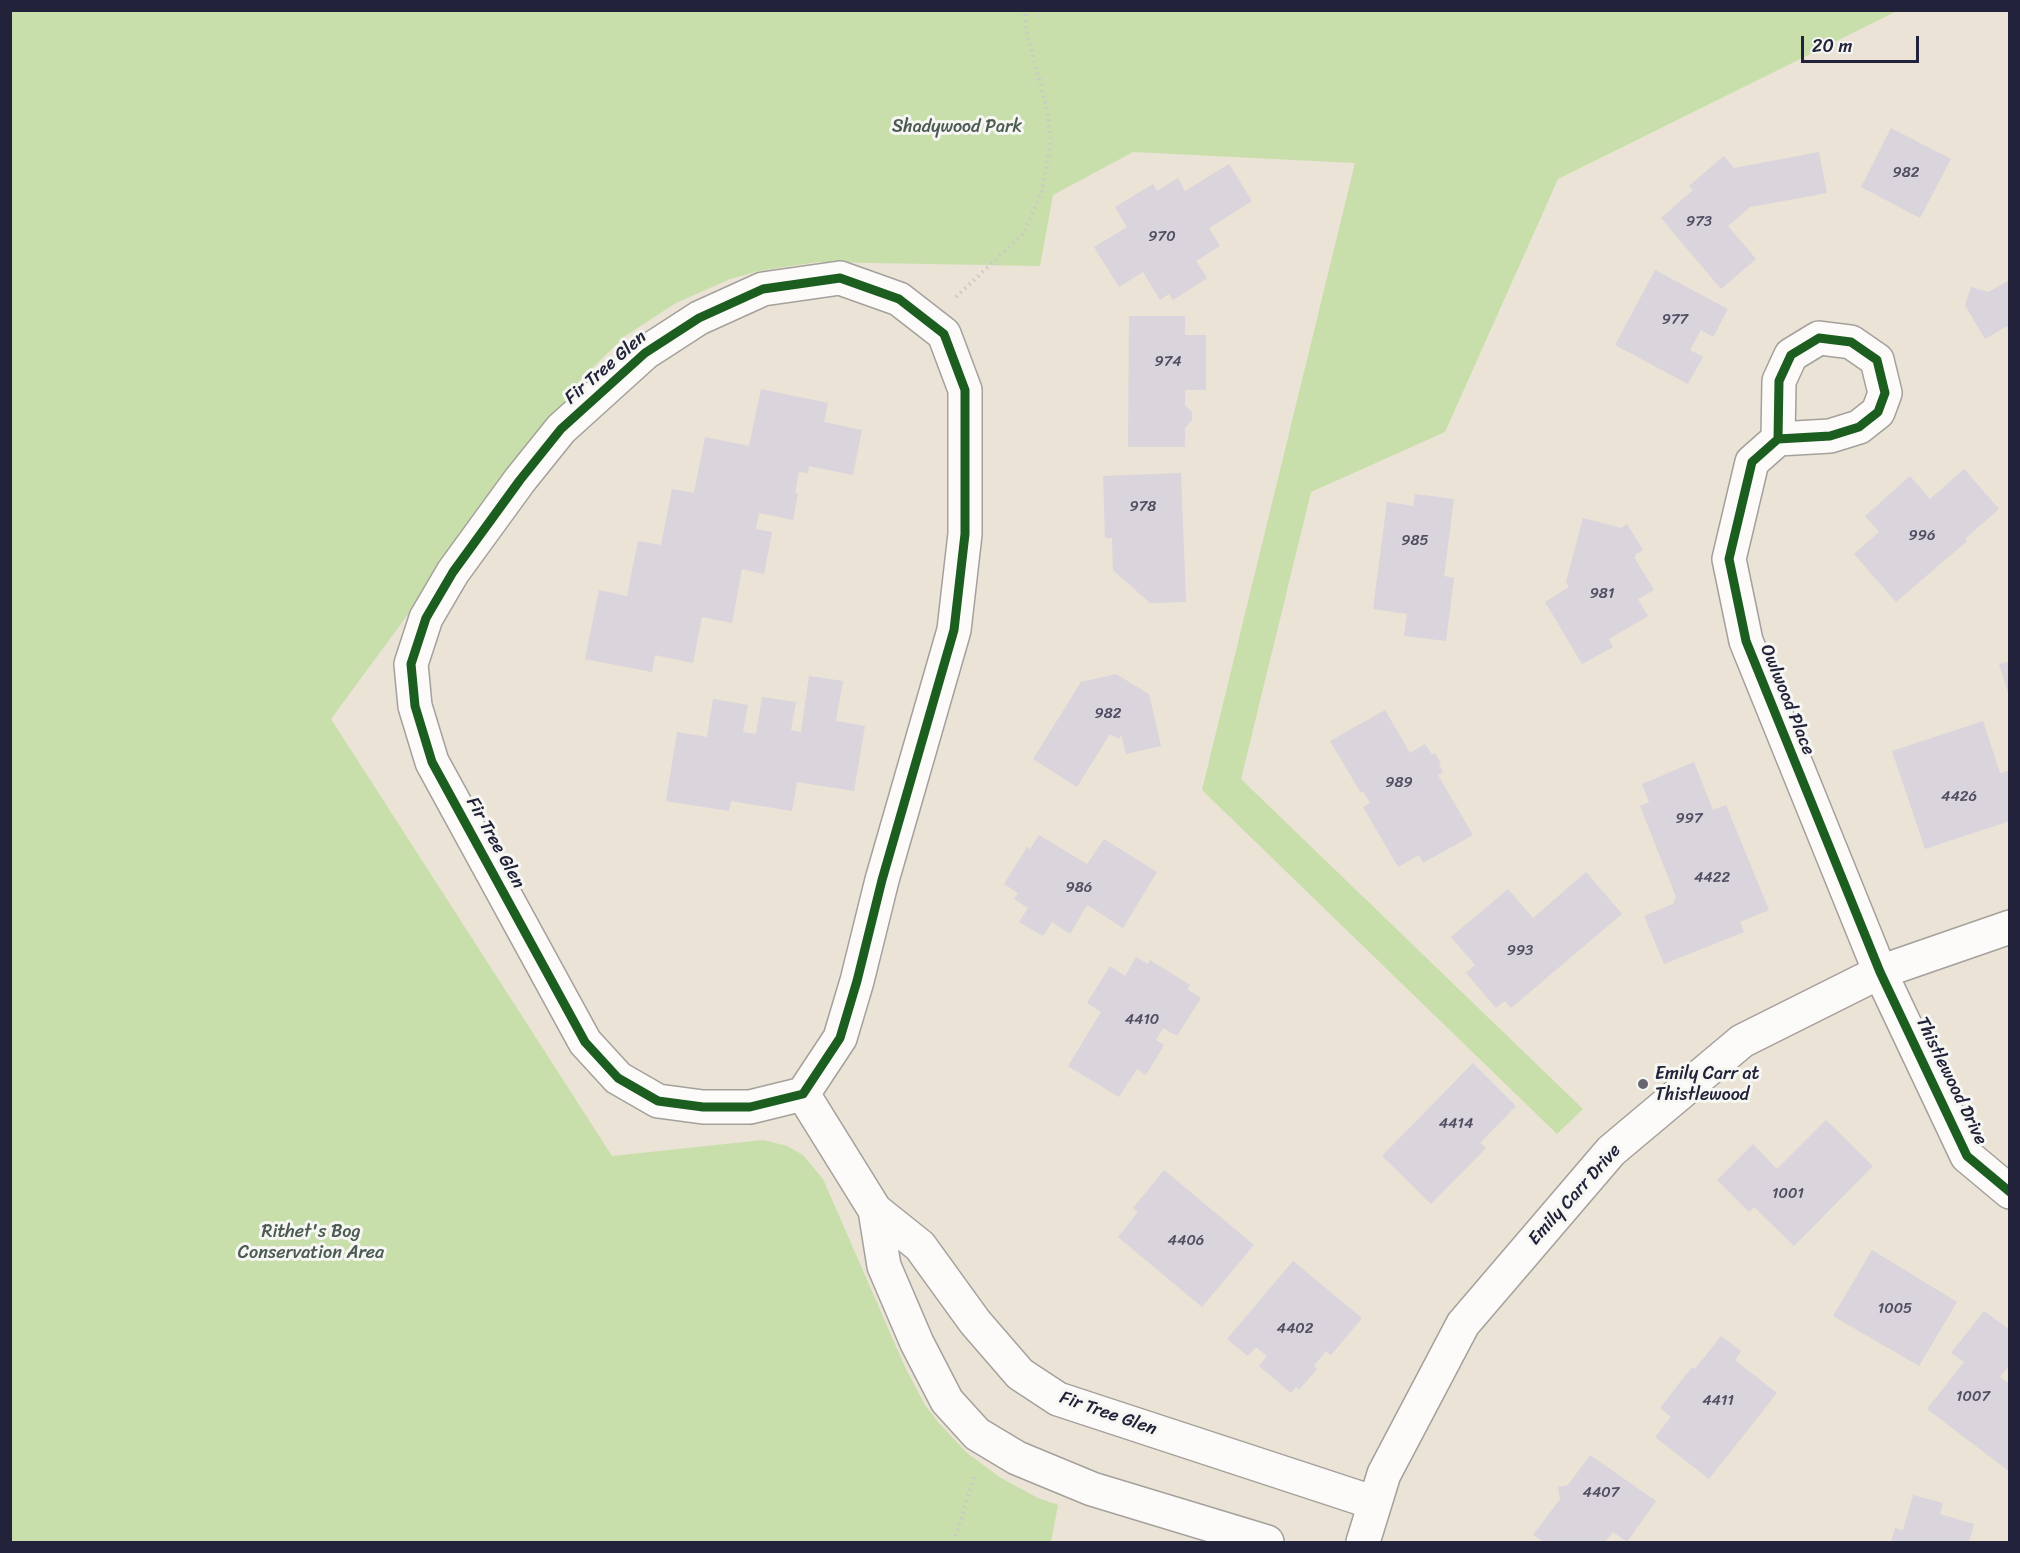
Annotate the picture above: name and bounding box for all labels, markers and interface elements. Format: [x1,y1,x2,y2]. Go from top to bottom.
scale bar [1804,24,1922,62]
text: 20 m [1812,30,1852,62]
park label: Shadywood Park [892,116,1022,138]
house number: 982 [1893,164,1919,182]
house number: 973 [1686,213,1712,231]
house number: 970 [1148,228,1176,246]
house number: 977 [1662,311,1688,329]
street label: Fir Tree Glen [561,327,651,409]
house number: 974 [1154,353,1182,371]
house number: 978 [1130,498,1156,516]
house number: 996 [1909,527,1935,545]
house number: 985 [1401,532,1429,550]
house number: 981 [1590,585,1614,603]
street label: Owlwood Place [1755,642,1819,758]
house number: 982 [1095,705,1121,723]
house number: 989 [1385,774,1413,792]
house number: 4426 [1941,788,1977,806]
street label: Fir Tree Glen [461,794,529,892]
house number: 997 [1676,810,1702,828]
house number: 4422 [1694,869,1730,887]
house number: 986 [1066,879,1092,897]
house number: 993 [1507,942,1533,960]
house number: 4410 [1125,1011,1159,1029]
street label: Thistlewood Drive [1911,1013,1991,1149]
place label: Emily Carr at Thistlewood [1655,1063,1759,1106]
marker: Emily Carr at Thistlewood [1636,1077,1650,1091]
house number: 4414 [1439,1115,1473,1133]
street label: Emily Carr Drive [1524,1140,1626,1250]
house number: 1001 [1772,1185,1804,1203]
park label: Rithet's Bog Conservation Area [238,1221,384,1264]
house number: 4406 [1168,1232,1204,1250]
house number: 1005 [1878,1300,1912,1318]
house number: 4402 [1277,1320,1313,1338]
street label: Fir Tree Glen [1057,1387,1159,1441]
house number: 1007 [1956,1388,1990,1406]
house number: 4411 [1702,1392,1734,1410]
house number: 4407 [1583,1484,1619,1502]

